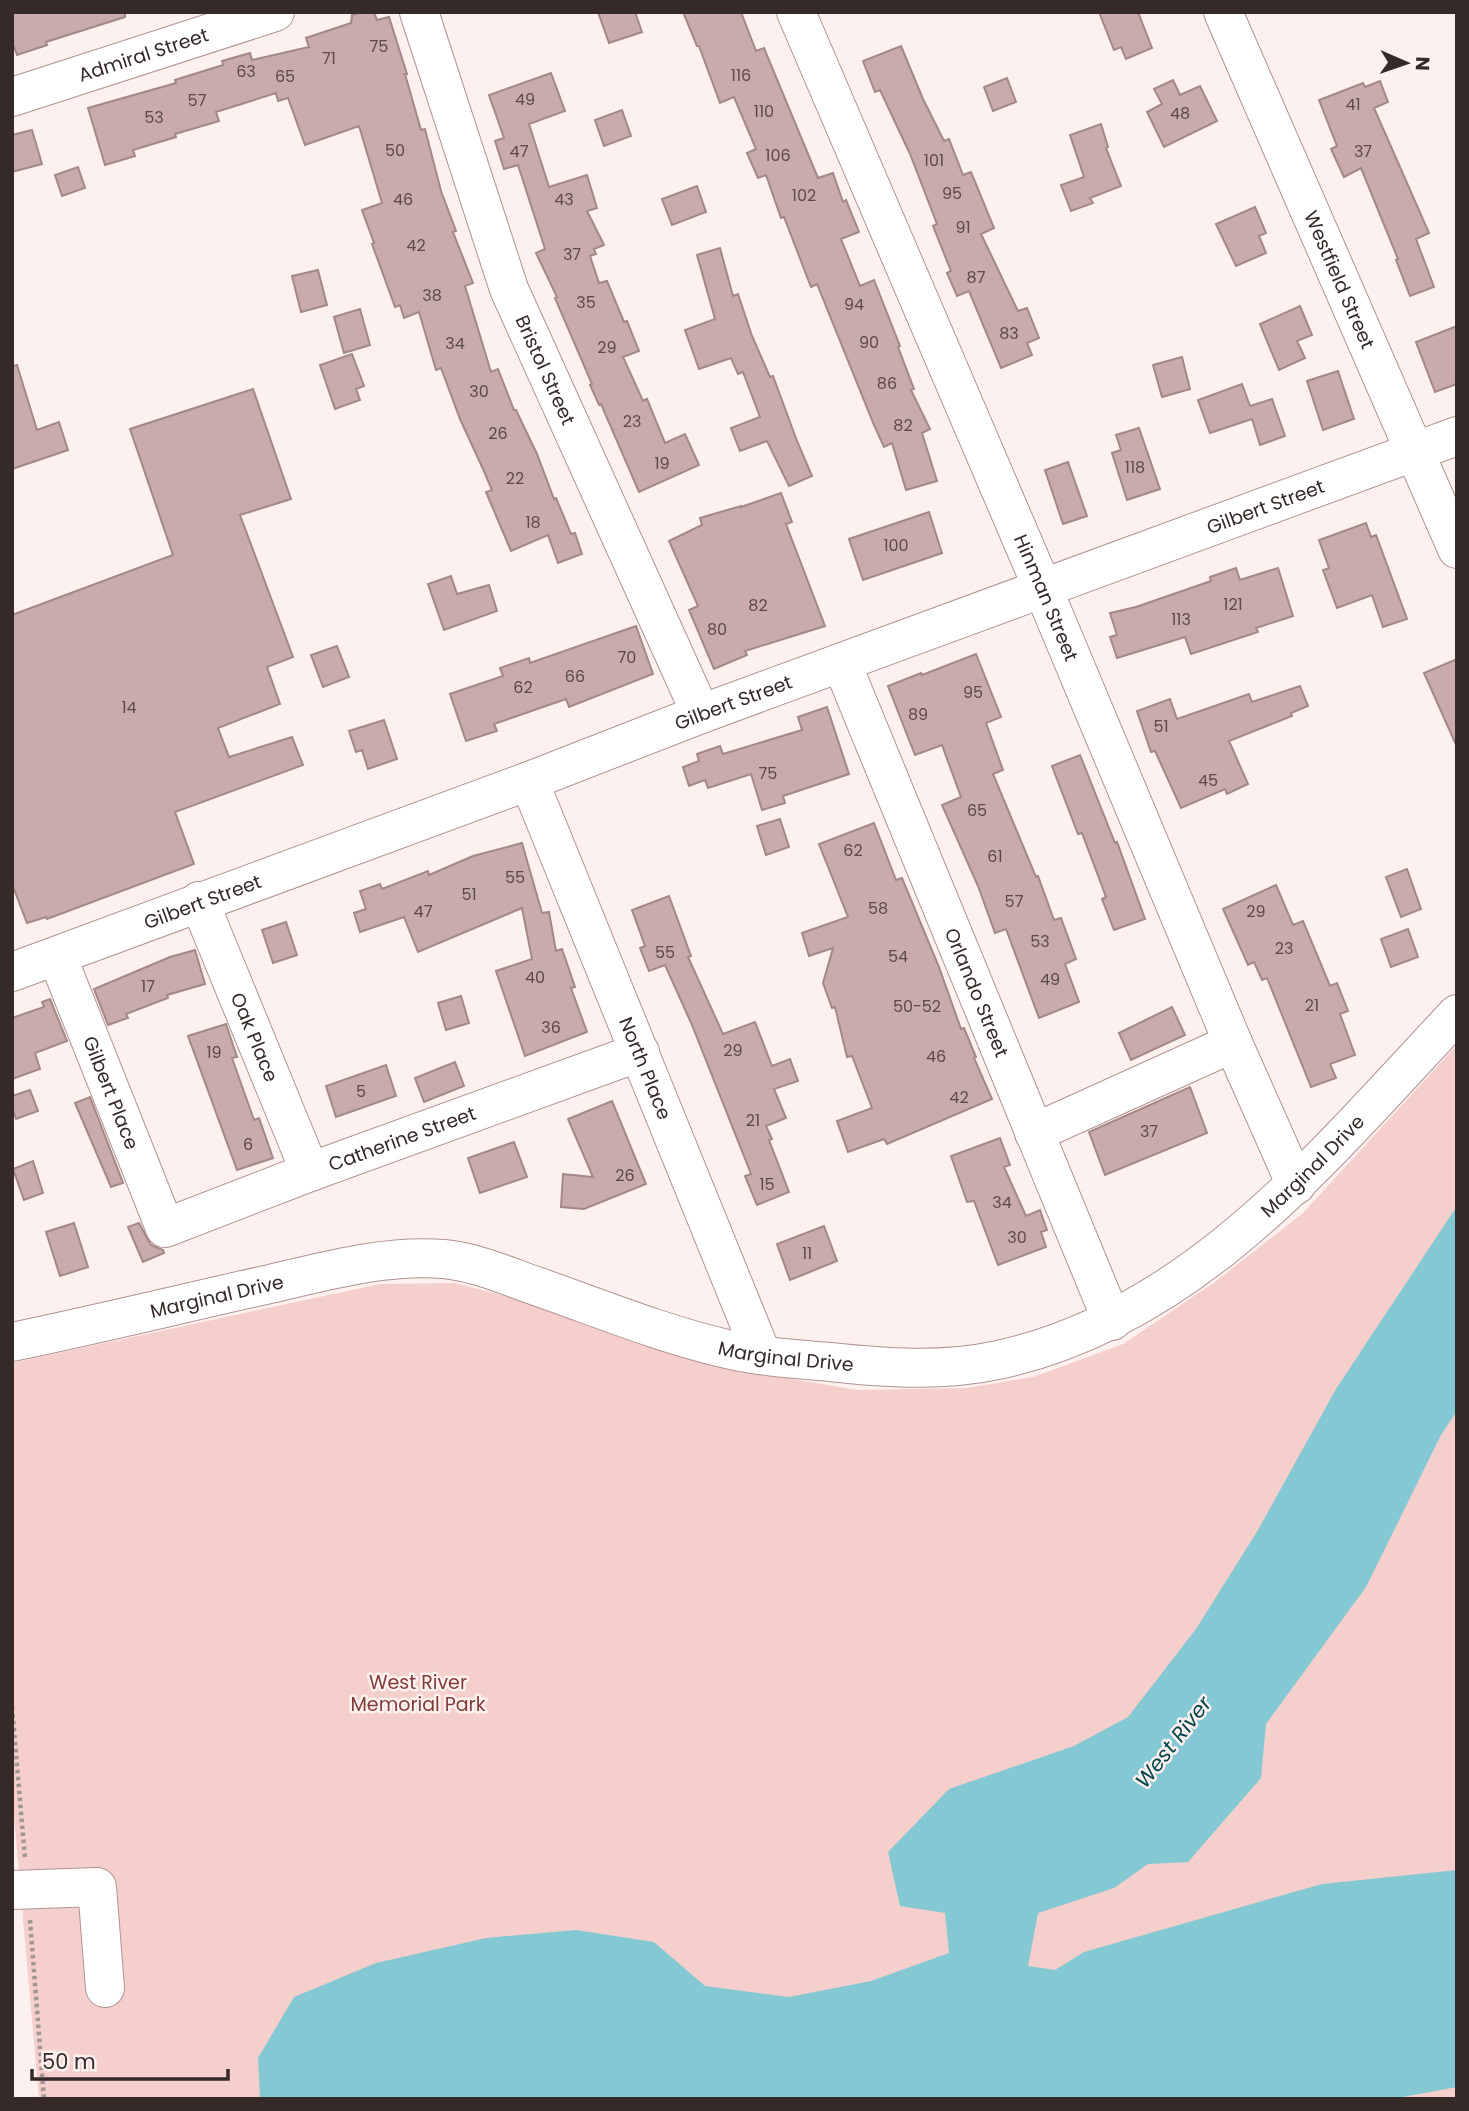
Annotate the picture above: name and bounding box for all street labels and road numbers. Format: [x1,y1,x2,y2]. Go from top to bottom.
street label: Admiral Street [75,21,212,88]
street label: Westfield Street [1298,206,1382,353]
street label: Bristol Street [509,311,582,429]
street label: Gilbert Street [1203,472,1328,540]
street label: Hinman Street [1008,530,1085,665]
street label: Gilbert Street [670,668,796,737]
street label: Gilbert Street [140,868,265,936]
street label: Orlando Street [938,924,1016,1061]
street label: Oak Place [224,988,285,1086]
street label: North Place [613,1013,679,1124]
street label: Gilbert Place [77,1032,146,1153]
street label: Catherine Street [325,1099,479,1178]
street label: Marginal Drive [1254,1108,1370,1223]
street label: Marginal Drive [147,1268,286,1324]
street label: Marginal Drive [716,1334,855,1378]

